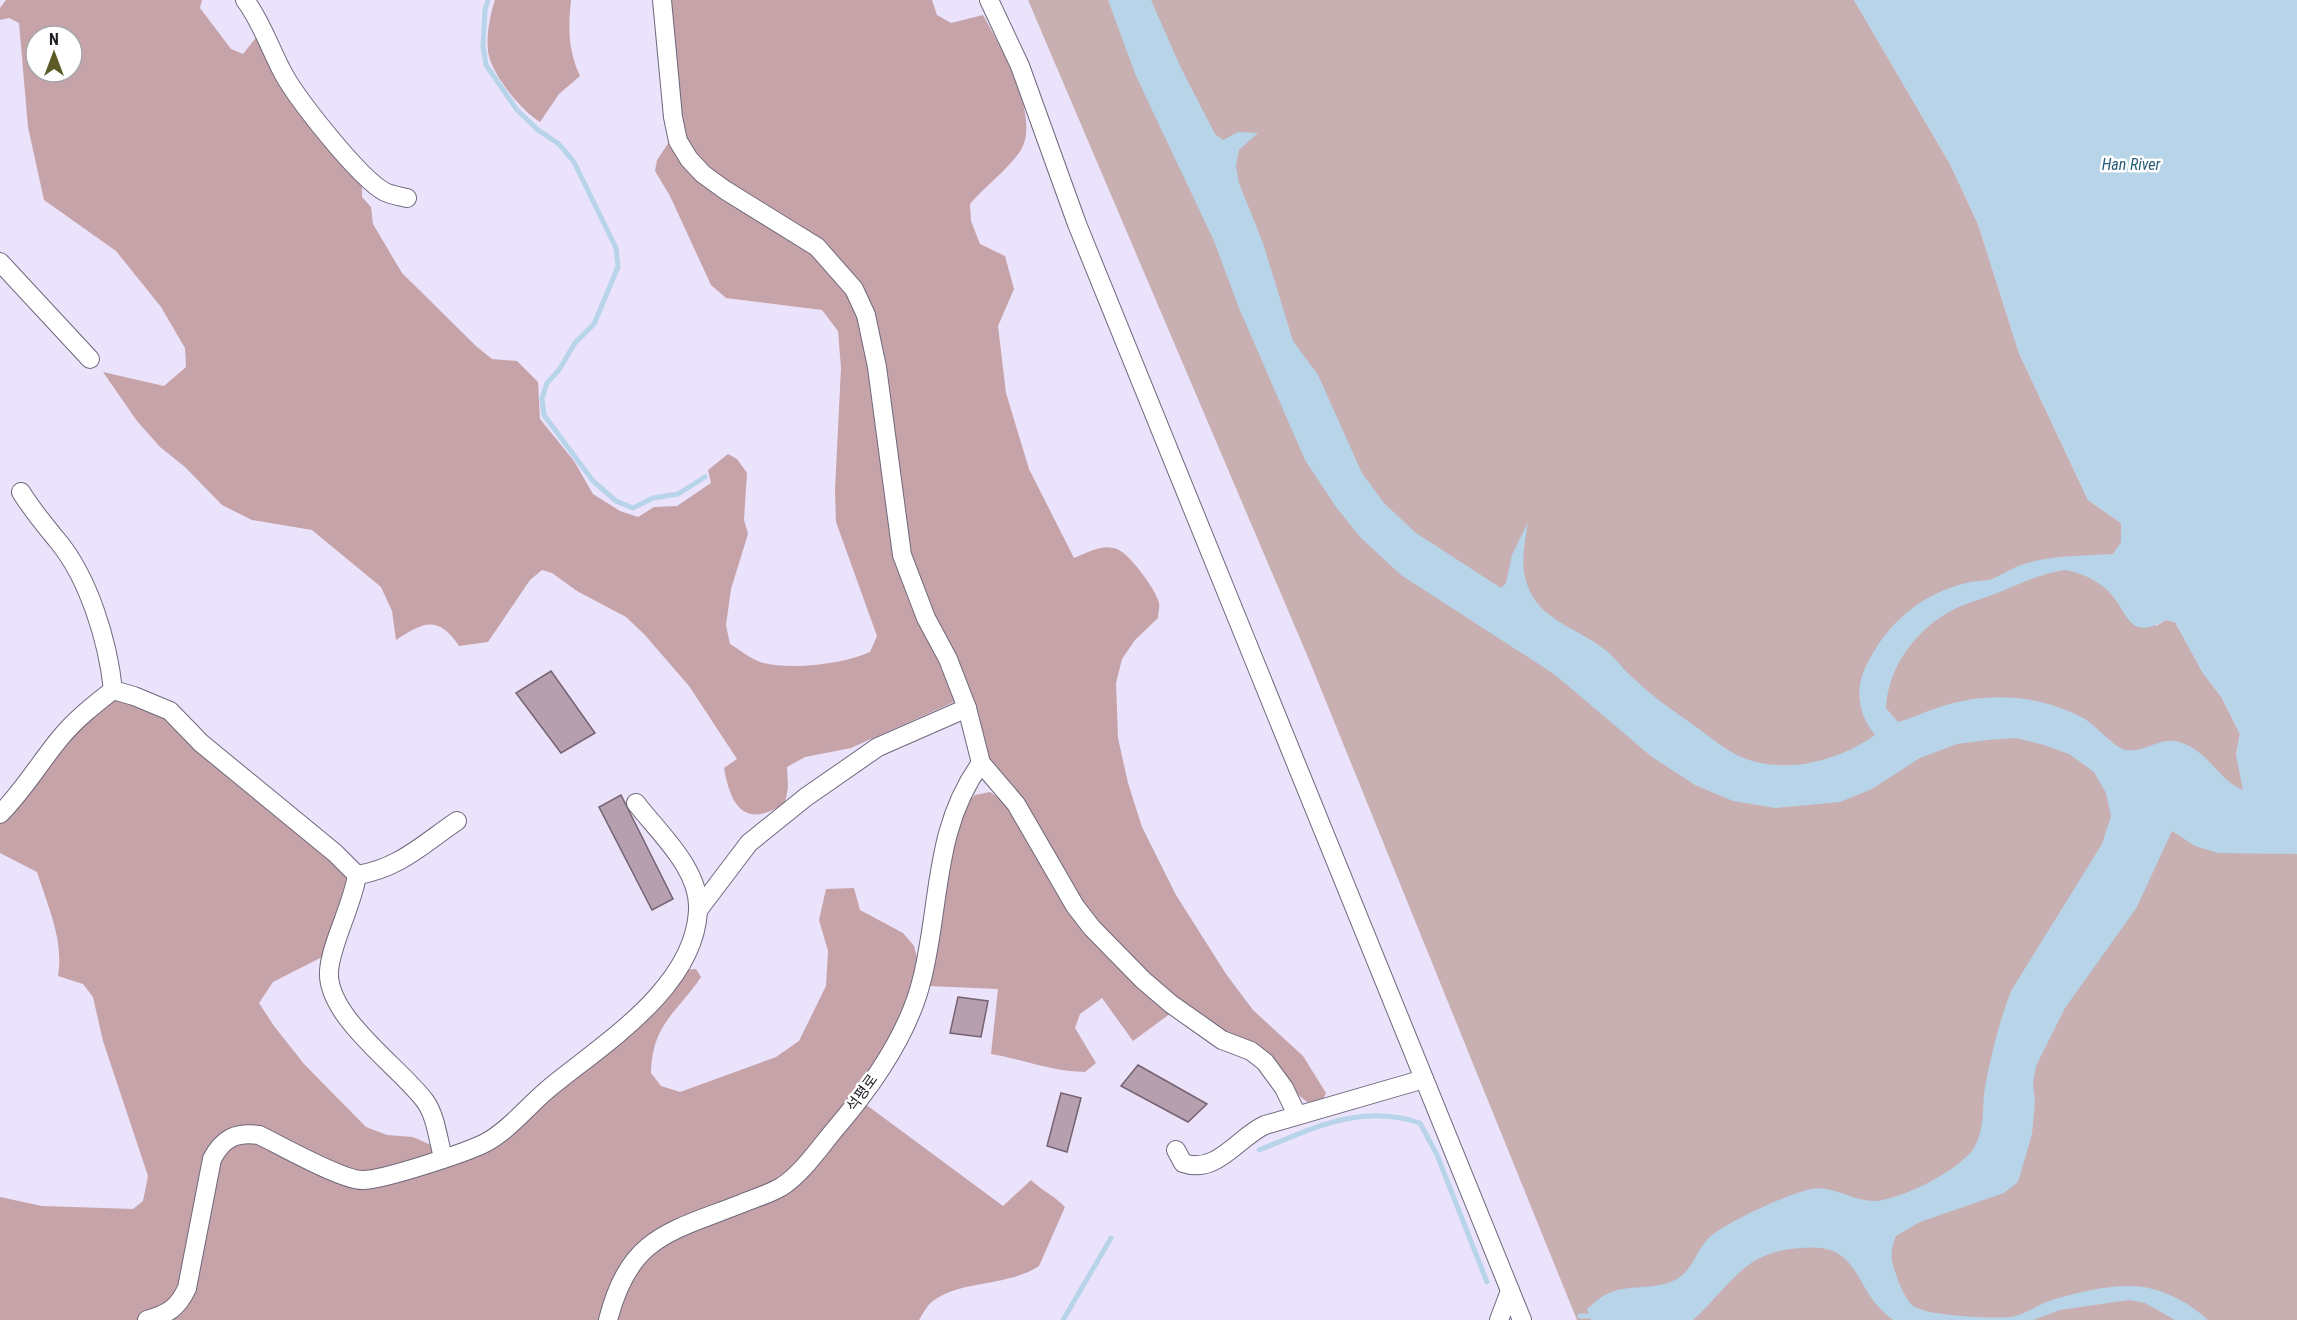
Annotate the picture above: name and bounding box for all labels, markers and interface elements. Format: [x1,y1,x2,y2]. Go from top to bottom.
north arrow [24,24,84,84]
text: N [49,30,59,49]
water label: Han River [2102,155,2162,174]
street label: 석평로 [843,1071,881,1115]

